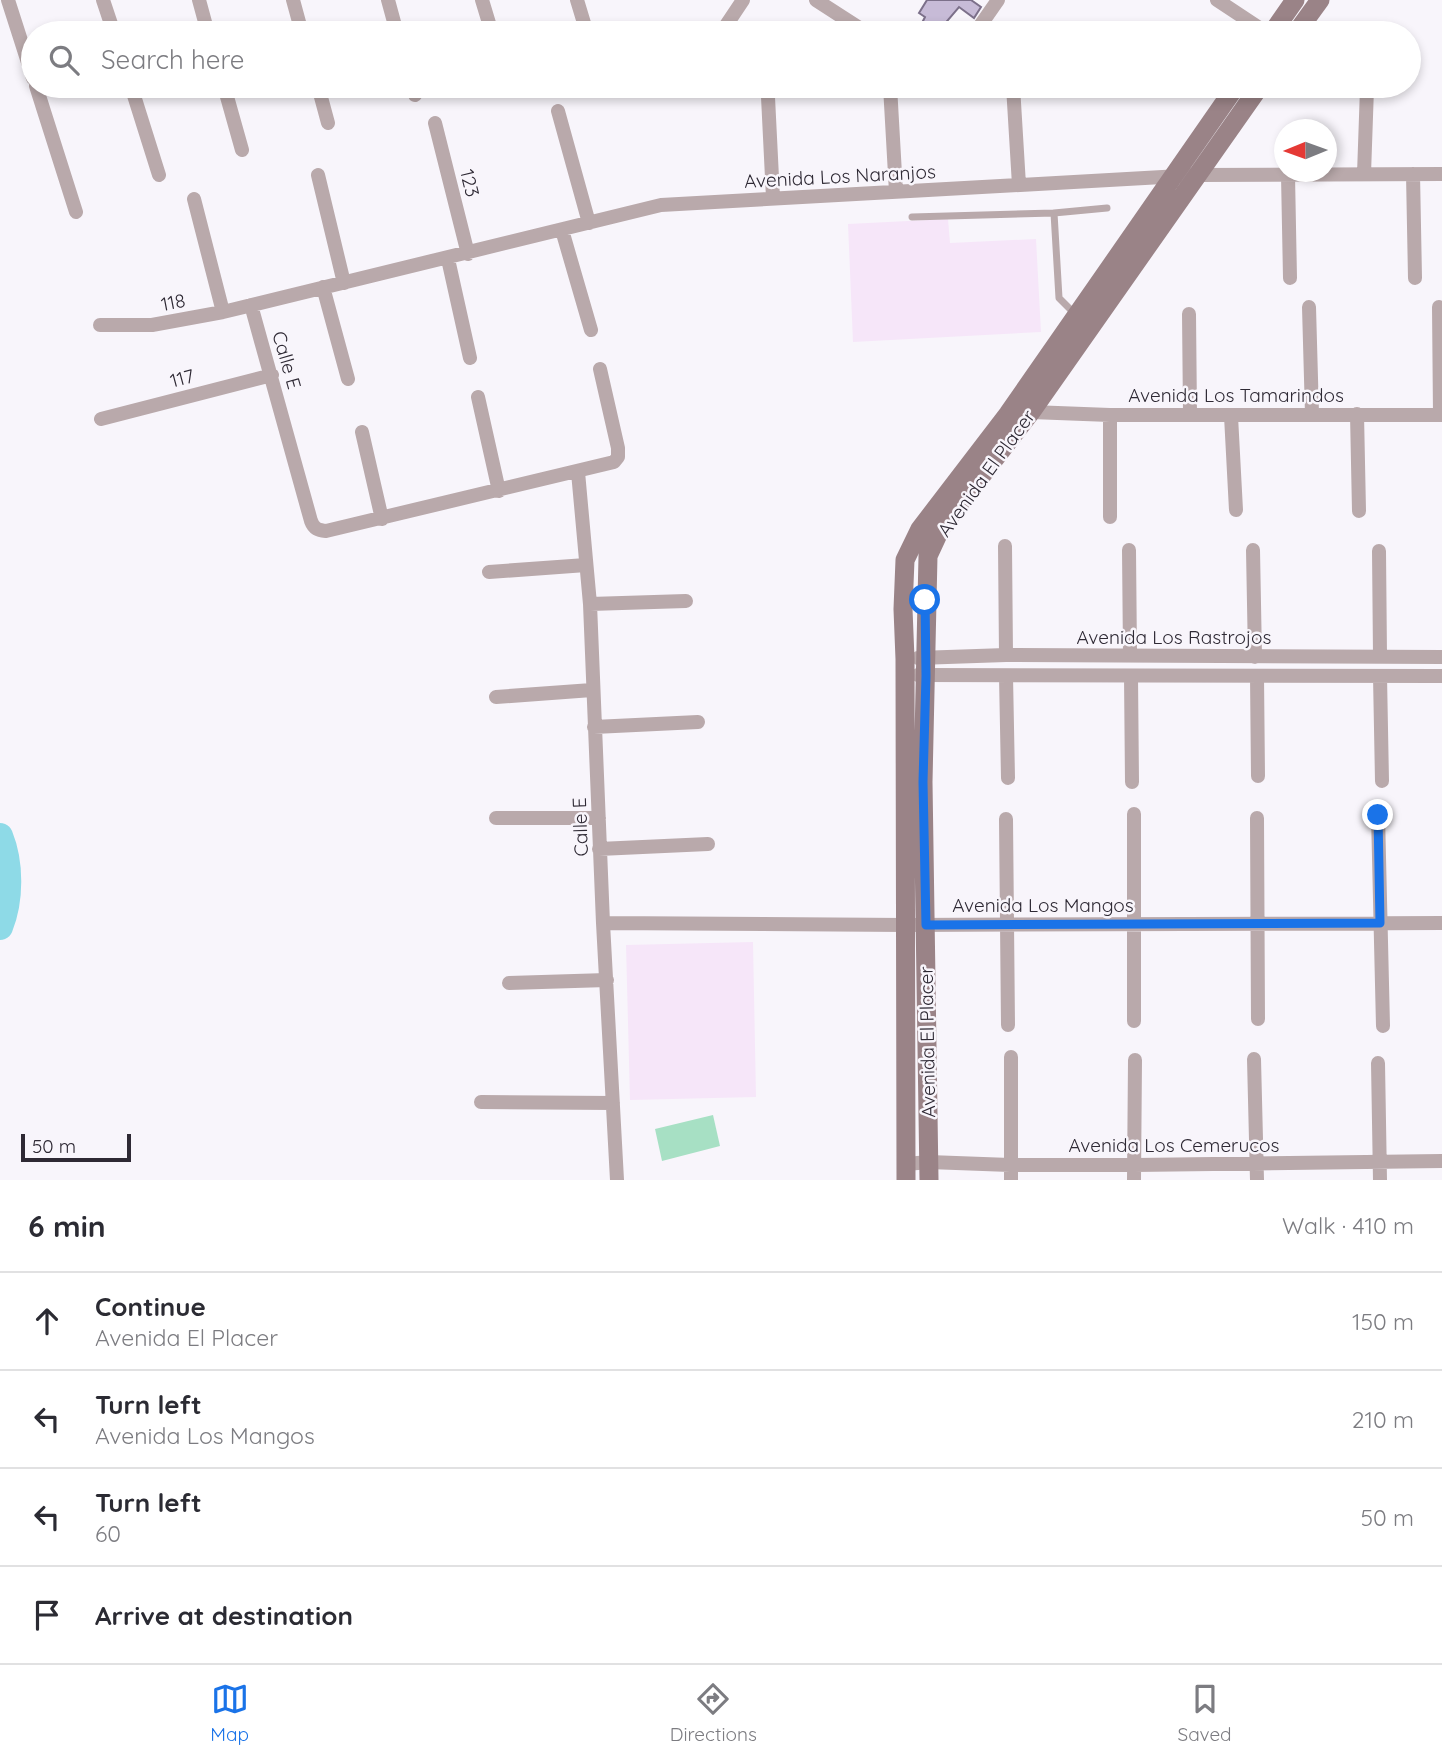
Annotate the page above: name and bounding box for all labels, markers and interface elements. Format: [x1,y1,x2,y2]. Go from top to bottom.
search box [21,21,1421,98]
icon: search [45,41,83,79]
text: Search here [101,43,245,76]
north arrow [1274,119,1337,182]
street label: Avenida Los Naranjos [744,159,937,193]
street label: 123 [455,167,485,199]
street label: 118 [159,288,187,316]
street label: Calle E [267,328,307,392]
street label: 117 [167,363,197,393]
street label: Avenida Los Tamarindos [1128,383,1344,407]
street label: Avenida El Placer [932,404,1041,541]
route start [909,584,940,615]
street label: Avenida Los Rastrojos [1077,625,1272,649]
street label: Calle E [567,797,593,857]
route end [1362,799,1393,830]
street label: Avenida Los Mangos [952,893,1134,917]
street label: Avenida El Placer [914,966,940,1118]
scale bar [21,1131,131,1163]
street label: Avenida Los Cemerucos [1069,1133,1280,1157]
text: 50 m [32,1134,76,1158]
text: 6 min [28,1207,106,1245]
text: Walk · 410 m [1282,1211,1414,1240]
text: Continue [95,1290,206,1323]
icon: ahead [28,1302,66,1340]
text: 150 m [1352,1307,1414,1336]
text: Avenida El Placer [95,1323,278,1352]
text: Turn left [95,1388,202,1421]
icon: left [28,1400,66,1438]
text: 210 m [1352,1405,1414,1434]
text: Avenida Los Mangos [95,1421,315,1450]
text: Turn left [95,1486,202,1519]
icon: left [28,1498,66,1536]
text: 50 m [1361,1503,1414,1532]
text: 60 [95,1519,121,1548]
icon: arrive [28,1596,66,1634]
text: Arrive at destination [95,1599,353,1632]
tab: Map [210,1680,249,1746]
tab: Directions [670,1680,757,1746]
tab: Saved [1177,1680,1232,1746]

